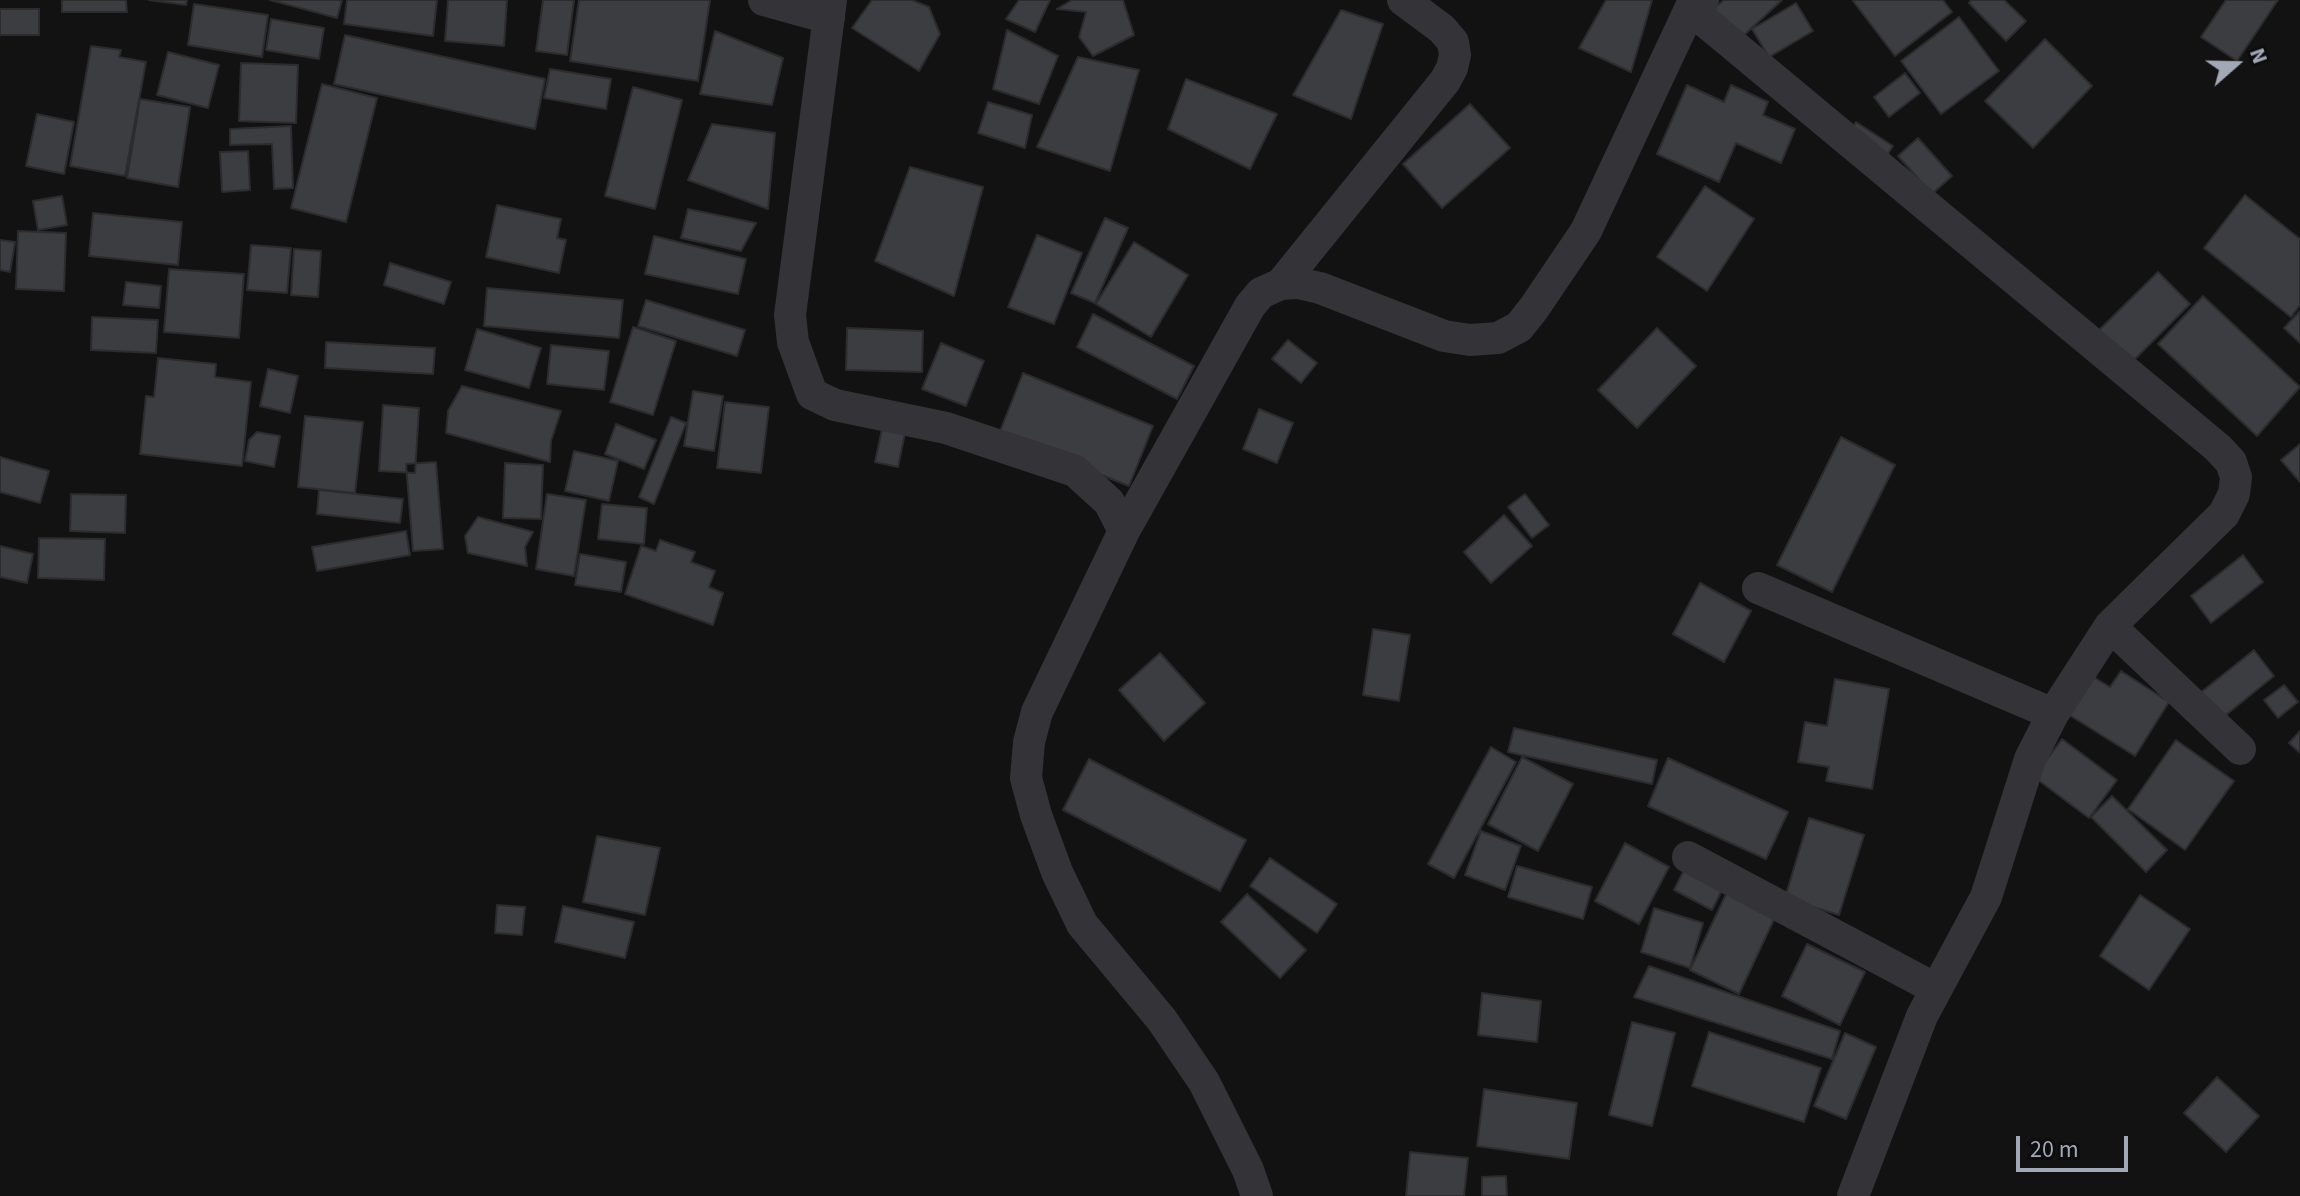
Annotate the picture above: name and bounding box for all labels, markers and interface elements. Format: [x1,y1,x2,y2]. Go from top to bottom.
north arrow [2196,24,2276,104]
text: N [2241,43,2276,68]
scale bar [2020,1120,2132,1170]
text: 20 m [2030,1132,2079,1167]

